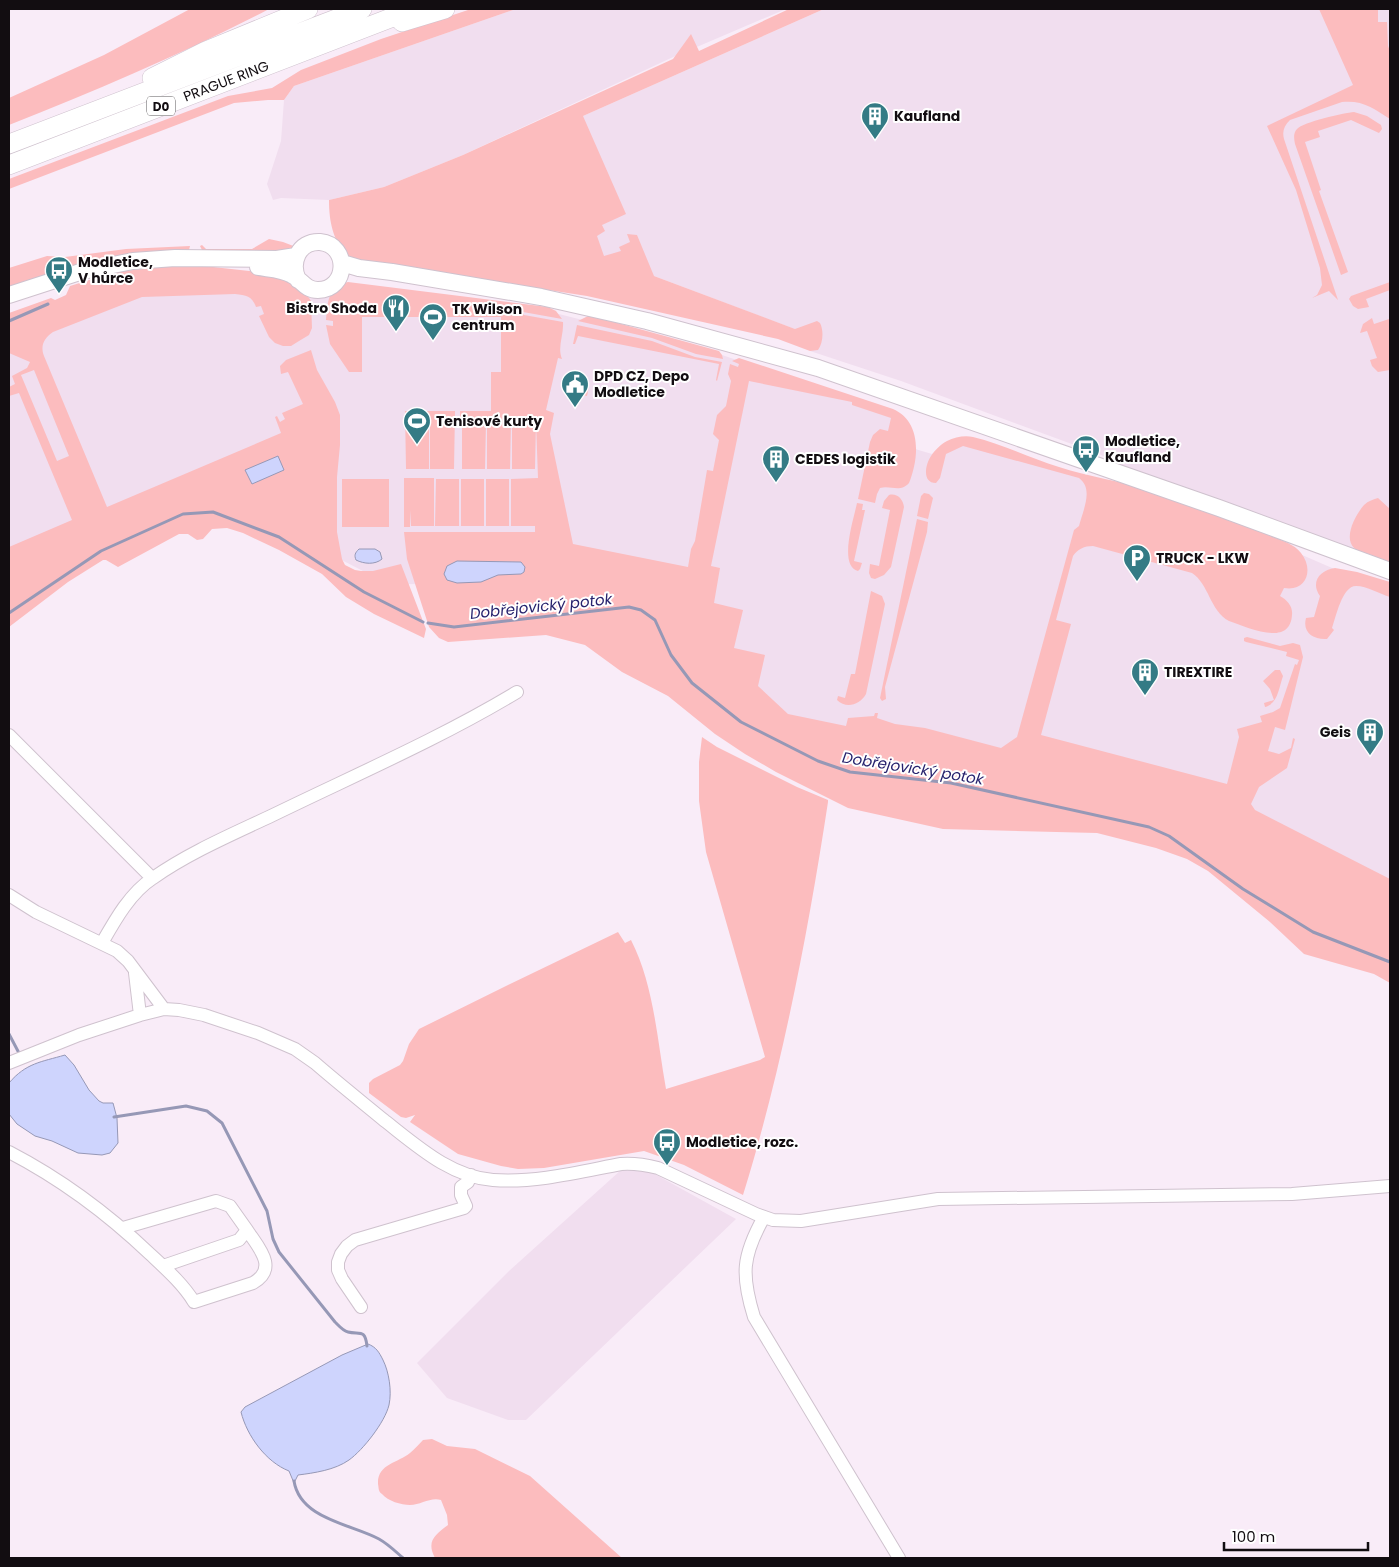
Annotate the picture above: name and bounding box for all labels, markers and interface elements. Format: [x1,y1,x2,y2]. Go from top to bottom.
street label: PRAGUE RING [180,55,272,106]
road number: D0 [147,96,175,115]
building icon: Kaufland [860,101,890,140]
place label: Kaufland [894,106,960,126]
place label: Modletice, V hůrce [78,252,153,288]
bus stop icon: Modletice, V hůrce [44,255,74,294]
restaurant icon: Bistro Shoda [381,293,411,332]
place label: Bistro Shoda [286,298,377,318]
place label: TK Wilson centrum [452,299,522,335]
sports icon: TK Wilson centrum [418,302,448,341]
place label: DPD CZ, Depo Modletice [594,366,689,402]
public building icon: DPD CZ, Depo Modletice [560,369,590,408]
sports icon: Tenisové kurty [402,406,432,445]
place label: Tenisové kurty [436,411,542,431]
place label: Modletice, Kaufland [1105,431,1180,467]
bus stop icon: Modletice, Kaufland [1071,434,1101,473]
building icon: CEDES logistik [761,444,791,483]
place label: CEDES logistik [795,449,896,469]
parking icon: TRUCK - LKW [1122,543,1152,582]
place label: TRUCK - LKW [1156,548,1249,568]
water label: Dobřejovický potok [469,588,614,624]
building icon: TIREXTIRE [1130,657,1160,696]
place label: TIREXTIRE [1164,662,1232,682]
building icon: Geis [1355,717,1385,756]
place label: Geis [1320,722,1351,742]
water label: Dobřejovický potok [841,746,986,790]
bus stop icon: Modletice, rozc. [652,1127,682,1166]
place label: Modletice, rozc. [686,1132,798,1152]
scale bar [1224,1520,1368,1552]
text: 100 m [1232,1526,1275,1547]

